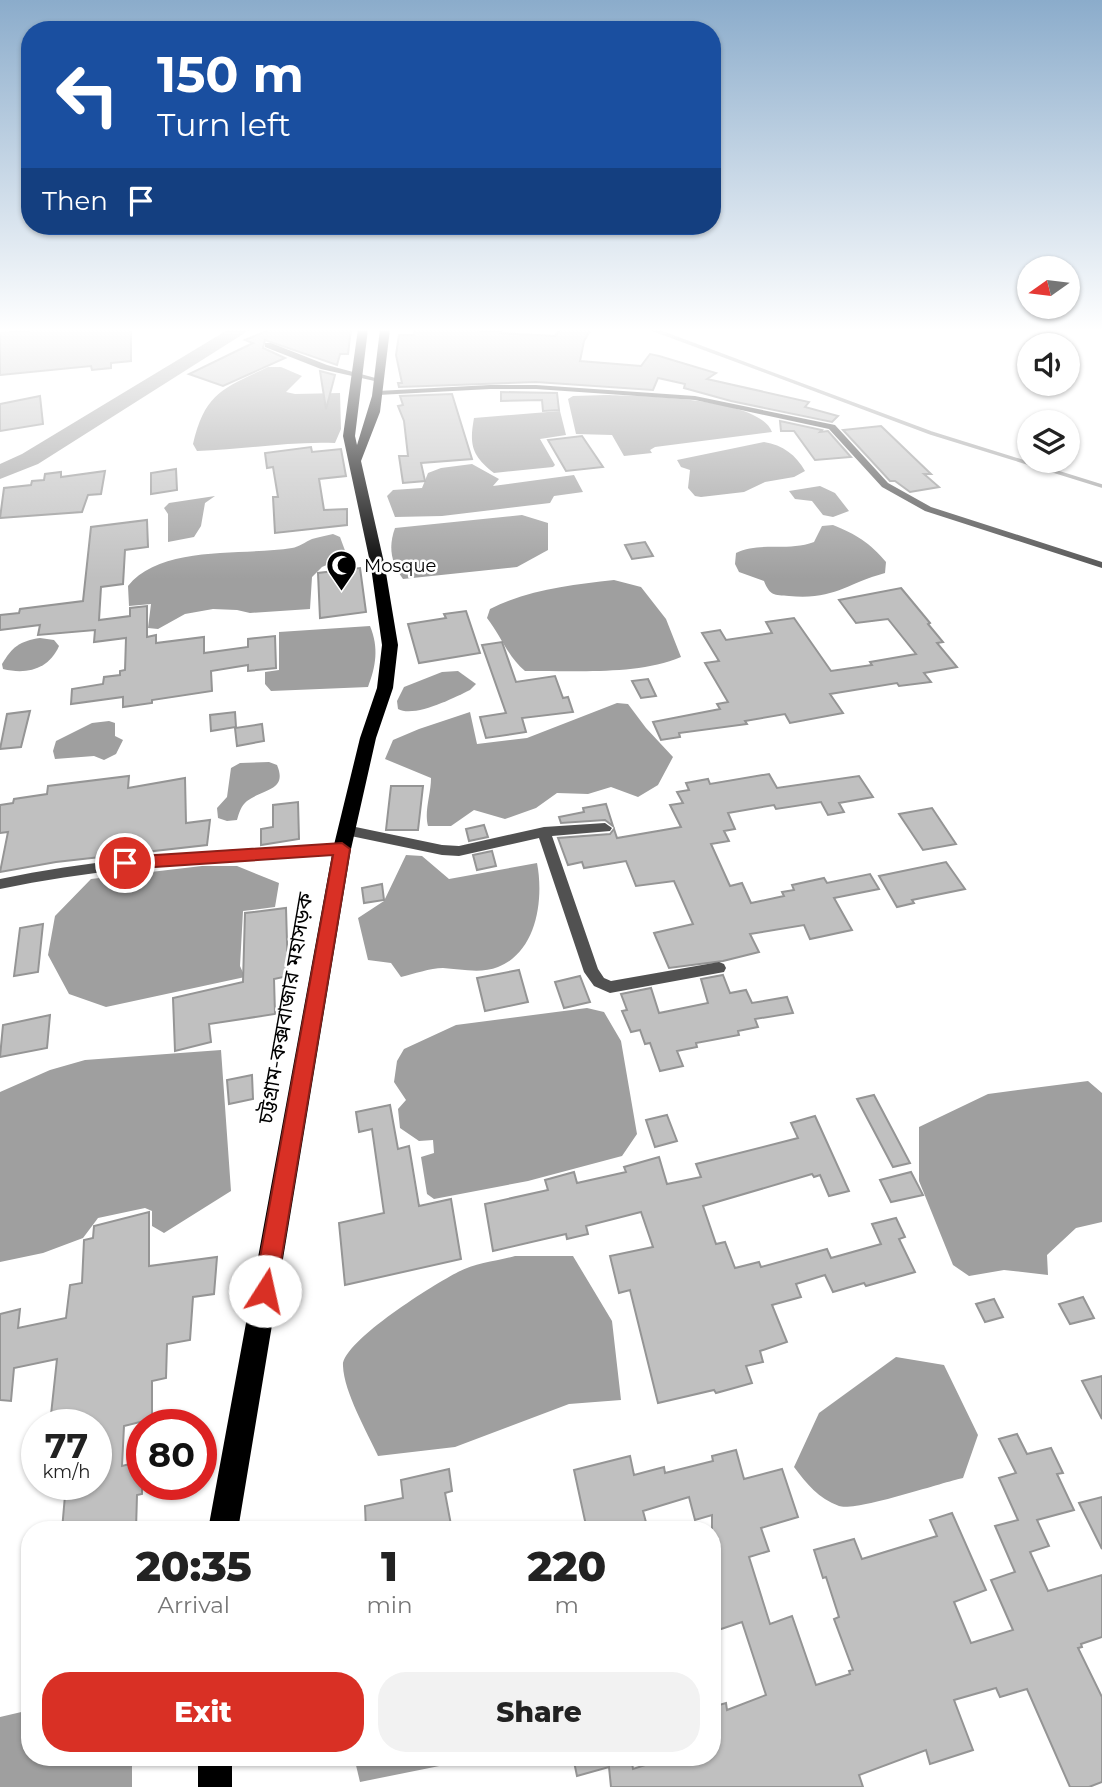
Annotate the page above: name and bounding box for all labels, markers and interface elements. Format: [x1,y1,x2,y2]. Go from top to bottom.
text: 150 m [157,45,304,104]
icon: left [42,49,133,140]
text: Turn left [157,105,291,144]
icon: arrive [122,182,160,220]
text: Then [42,185,108,217]
north arrow [1017,256,1080,318]
map controls [1017,256,1080,473]
button: sound [1017,333,1080,396]
button: layers [1017,410,1080,473]
mosque icon: Mosque [324,549,358,593]
place label: Mosque [364,555,437,577]
pin [95,833,155,893]
icon: arrive [106,844,144,882]
street label: চট্টগ্রাম-কক্সবাজার মহাসড়ক [252,889,318,1127]
position arrow [228,1254,302,1328]
speed limit sign: 80 [126,1409,217,1500]
text: 77 [45,1424,88,1467]
text: km/h [42,1461,91,1483]
text: 20:35 [136,1540,252,1592]
text: 1 [381,1540,398,1592]
text: 220 [527,1540,606,1592]
text: Arrival [157,1591,230,1619]
text: min [366,1591,413,1619]
text: m [555,1591,579,1619]
button: Exit [42,1672,364,1752]
button: Share [378,1672,700,1752]

